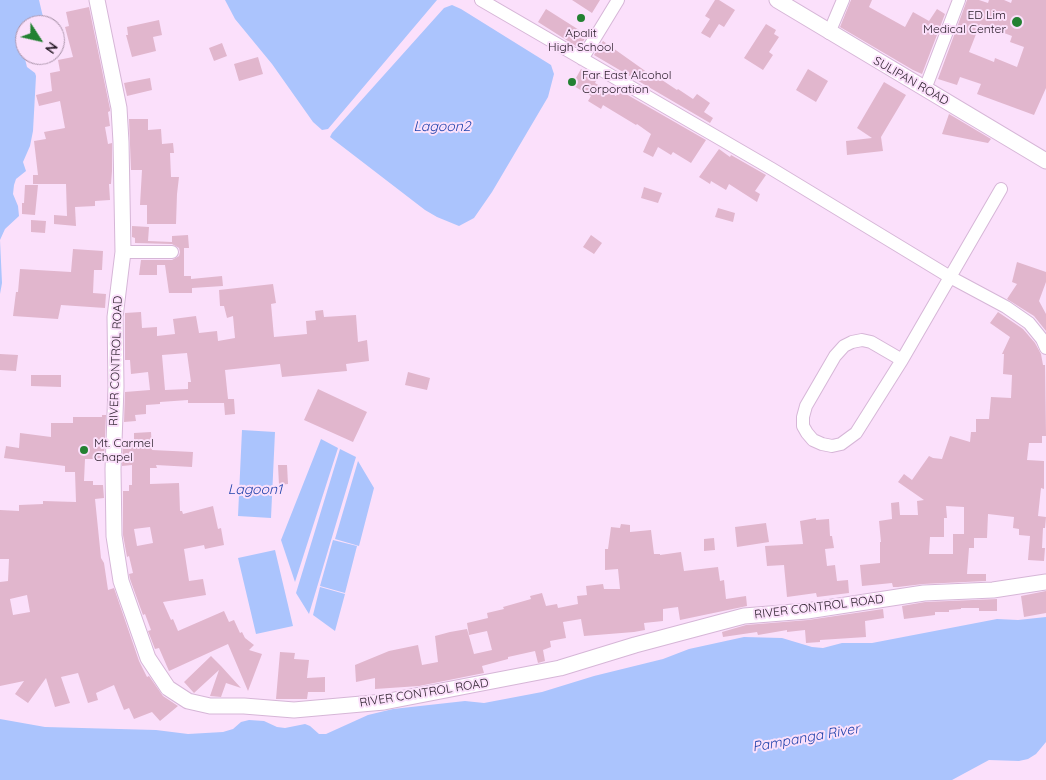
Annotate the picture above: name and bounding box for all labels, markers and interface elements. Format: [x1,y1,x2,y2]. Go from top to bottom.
place label: ED Lim Medical Center [923,8,1006,36]
marker: Apalit High School [575,12,587,24]
north arrow [15,15,65,65]
marker: ED Lim Medical Center [1010,15,1024,29]
place label: Apalit High School [548,26,614,54]
text: N [41,39,62,57]
street label: SULIPAN ROAD [871,54,951,108]
place label: Far East Alcohol Corporation [582,68,671,96]
marker: Far East Alcohol Corporation [566,76,578,88]
water label: Lagoon2 [413,119,471,135]
street label: RIVER CONTROL ROAD [107,296,125,426]
place label: Mt. Carmel Chapel [94,436,154,464]
marker: Mt. Carmel Chapel [78,444,90,456]
water label: Lagoon1 [228,482,282,498]
street label: RIVER CONTROL ROAD [753,592,885,622]
street label: RIVER CONTROL ROAD [358,676,490,710]
water label: Pampanga River [751,720,861,756]

